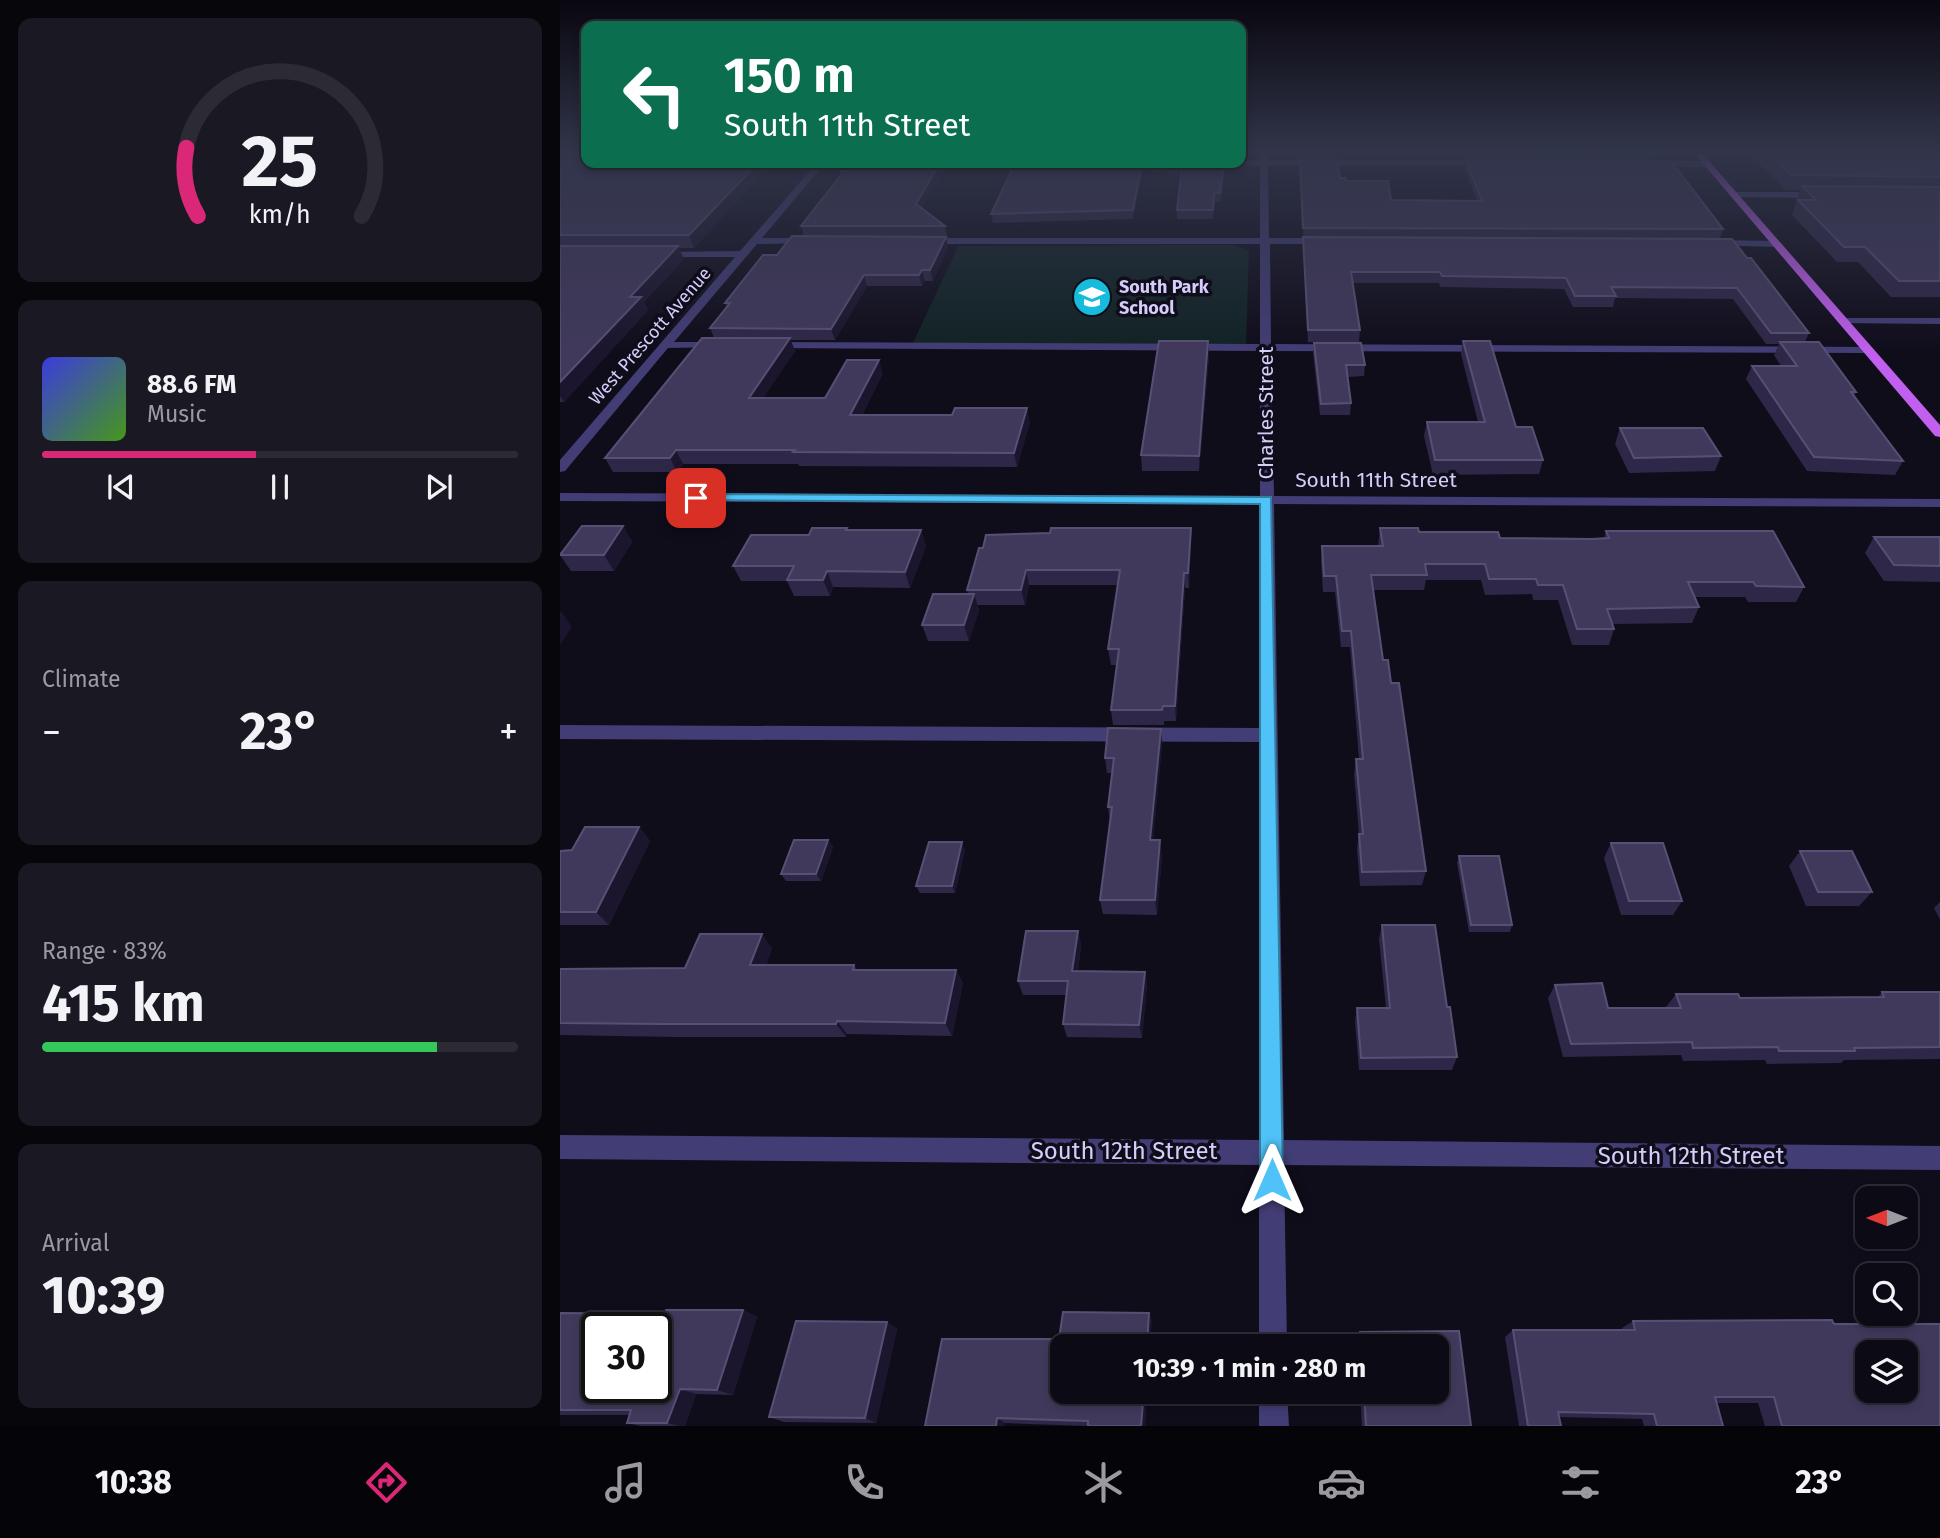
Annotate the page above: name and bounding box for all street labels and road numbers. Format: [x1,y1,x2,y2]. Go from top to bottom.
street label: West Prescott Avenue [584,263,716,409]
street label: Charles Street [1253,346,1279,480]
street label: South 11th Street [1295,467,1457,493]
street label: South 12th Street [1031,1137,1218,1165]
street label: South 12th Street [1598,1142,1785,1170]

